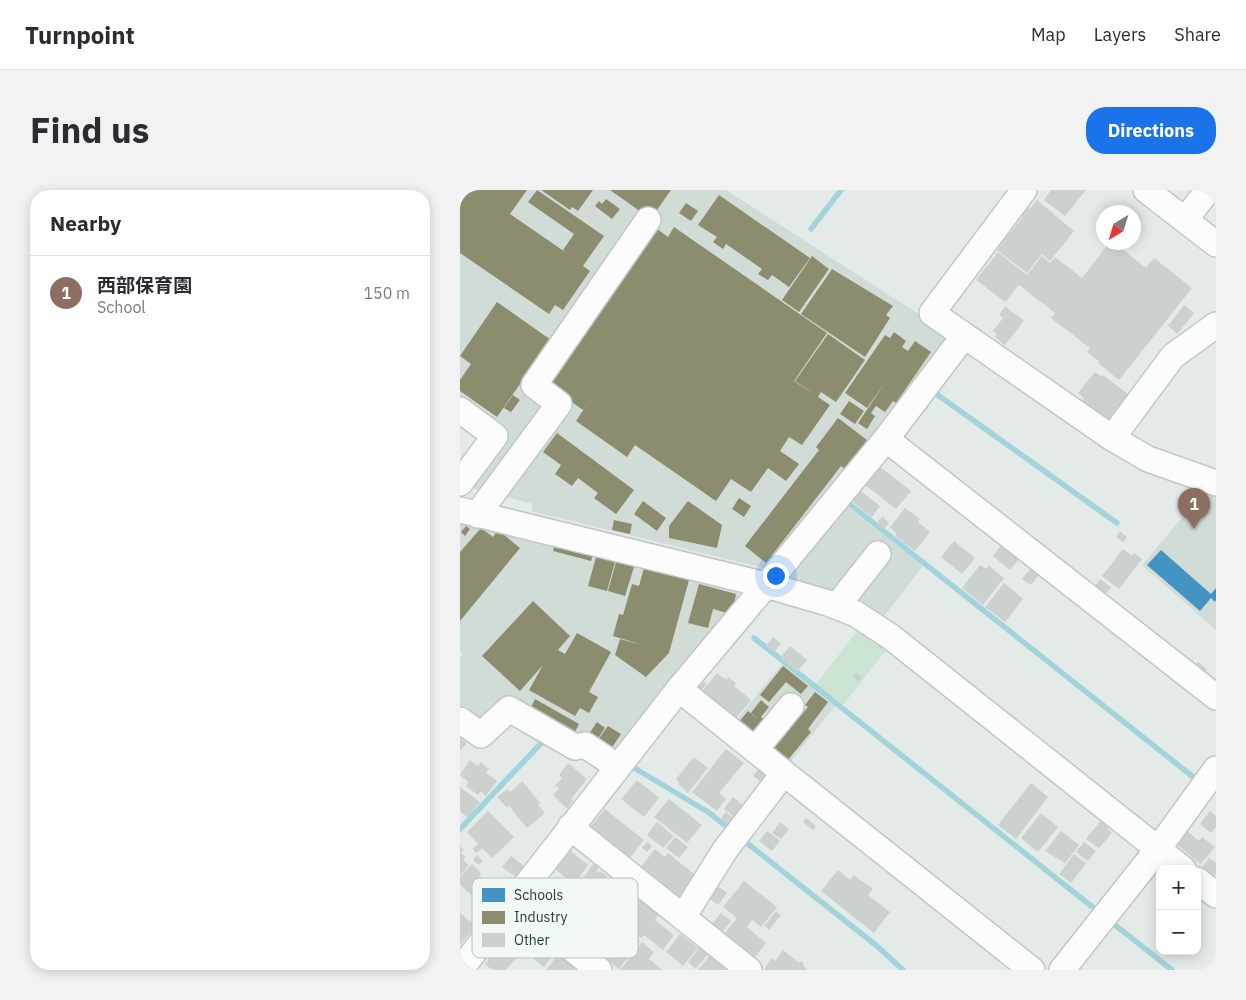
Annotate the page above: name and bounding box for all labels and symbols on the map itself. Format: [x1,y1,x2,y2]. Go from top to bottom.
north arrow [1096,205,1141,250]
pin: 1 [1178,488,1210,529]
your location [763,563,789,589]
legend [472,878,638,958]
text: Schools [514,886,564,904]
text: Industry [514,908,568,926]
text: Other [514,931,550,949]

